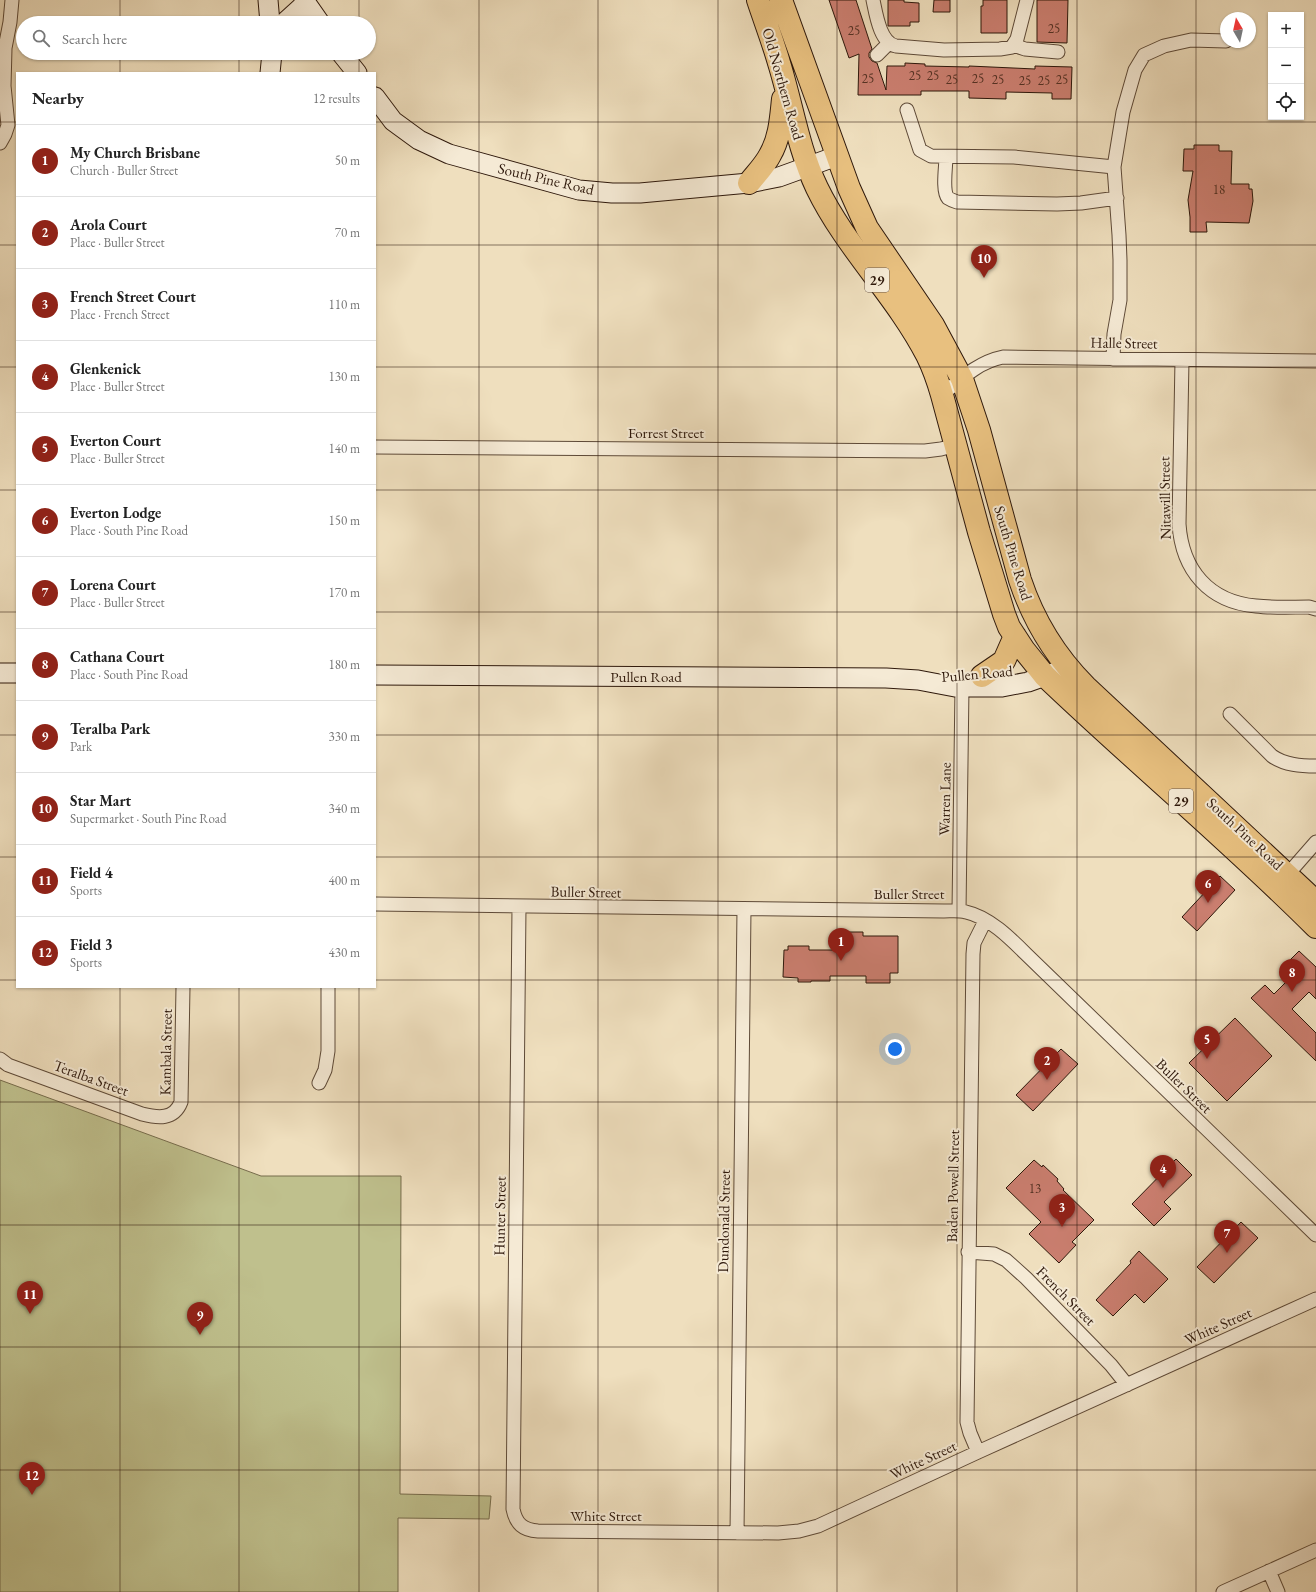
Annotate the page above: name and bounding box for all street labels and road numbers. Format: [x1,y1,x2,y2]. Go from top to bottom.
street label: Old Northern Road [758,26,809,142]
street label: South Pine Road [496,158,596,199]
road number: 29 [865,268,889,292]
street label: Halle Street [1090,332,1158,353]
street label: Forrest Street [628,423,704,442]
street label: Nitawill Street [1154,456,1175,540]
street label: South Pine Road [990,503,1037,603]
street label: Pullen Road [940,661,1014,686]
street label: Pullen Road [610,667,682,686]
street label: Warren Lane [934,762,955,836]
road number: 29 [1169,789,1193,813]
street label: South Pine Road [1203,793,1288,874]
street label: Buller Street [550,881,622,902]
street label: Buller Street [874,884,945,903]
street label: Kambala Street [155,1008,176,1096]
street label: Buller Street [1152,1054,1217,1117]
street label: Teralba Street [51,1055,131,1100]
street label: Baden Powell Street [942,1129,963,1243]
street label: Dundonald Street [713,1169,734,1273]
street label: Hunter Street [489,1176,510,1256]
street label: French Street [1033,1262,1100,1330]
street label: White Street [1181,1302,1255,1349]
street label: White Street [886,1436,960,1483]
street label: White Street [570,1506,642,1525]

